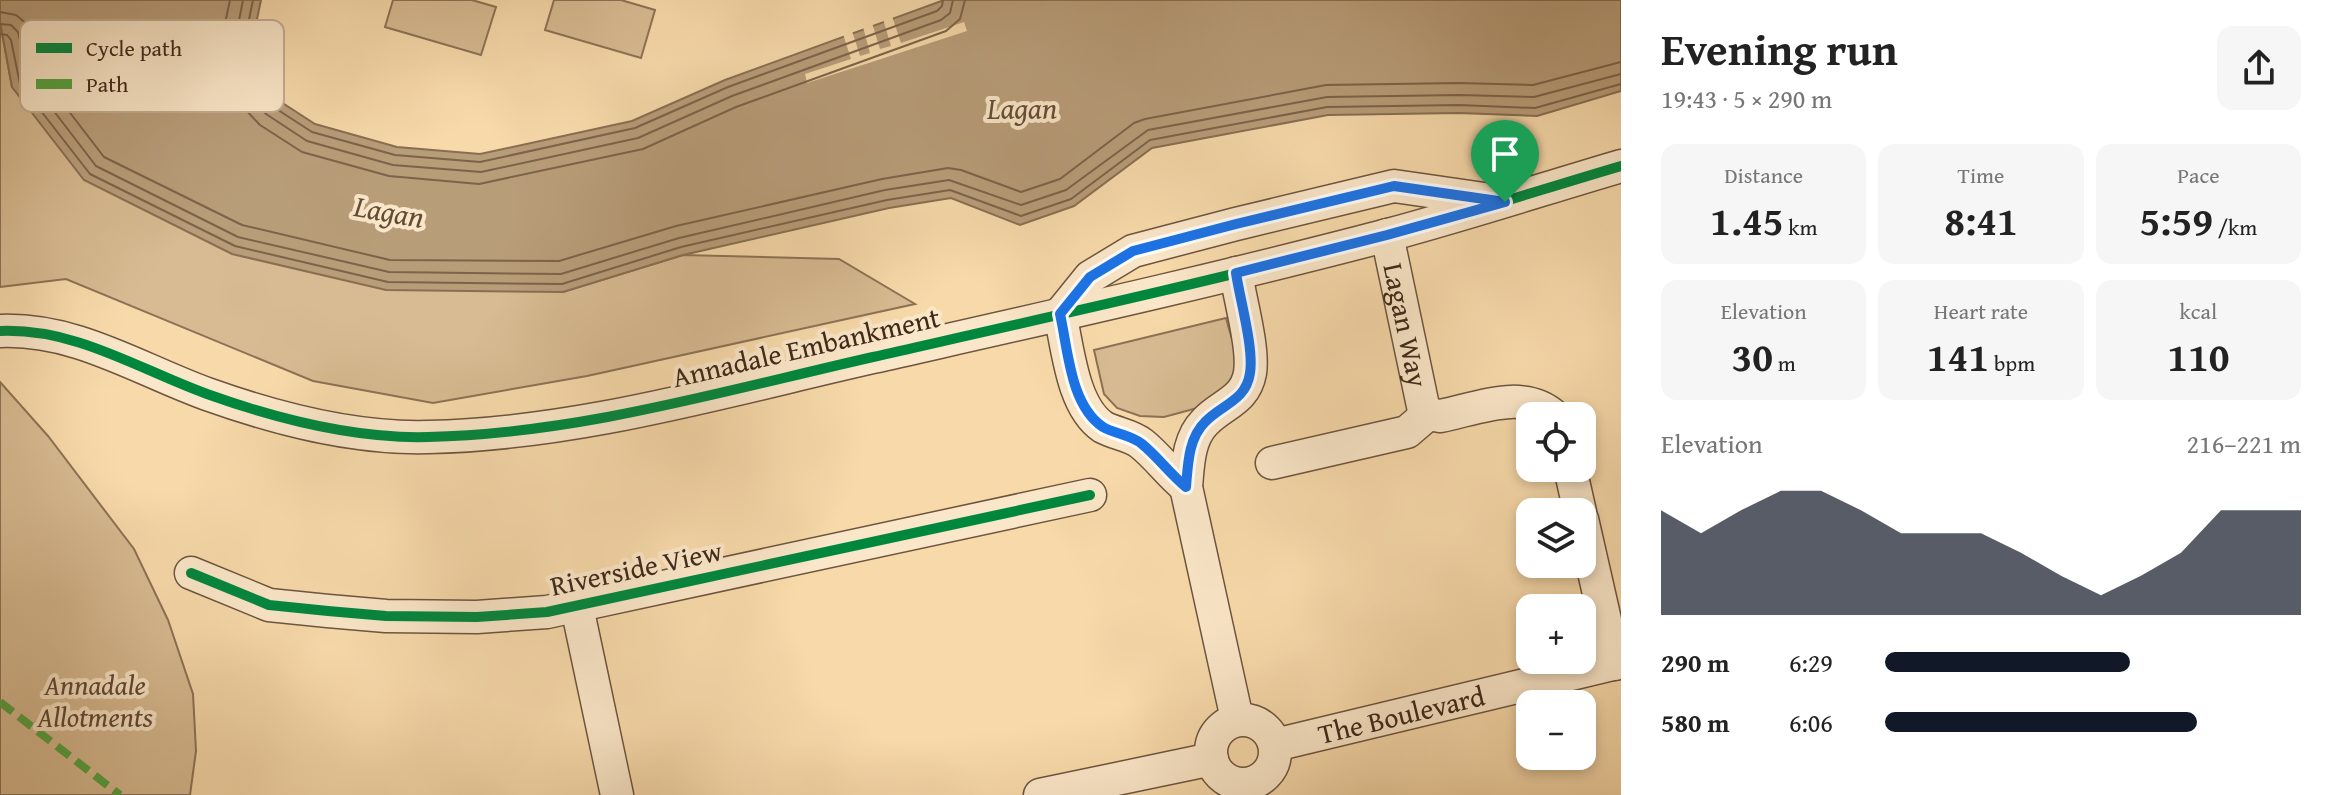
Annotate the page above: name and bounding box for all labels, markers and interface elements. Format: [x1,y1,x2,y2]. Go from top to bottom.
text: Evening run [1661,17,1898,81]
legend [20,20,284,112]
button: share [2217,26,2301,110]
text: Cycle path [86,32,183,64]
text: Path [86,68,129,100]
text: 19:43 · 5 × 290 m [1661,79,1832,118]
water label: Lagan [986,86,1057,130]
pin [1471,120,1539,202]
icon: arrive [1483,132,1527,176]
text: Distance [1724,159,1803,191]
text: Time [1958,159,2004,191]
text: Pace [2177,159,2219,191]
water label: Lagan [350,183,428,239]
text: 1.45 [1710,191,1783,250]
text: 8:41 [1944,191,2018,250]
text: 5:59 [2139,191,2213,250]
text: km [1783,211,1817,243]
text: /km [2213,211,2257,243]
street label: Lagan Way [1373,259,1439,391]
text: Elevation [1721,295,1807,327]
text: Heart rate [1934,295,2028,327]
text: kcal [2180,295,2217,327]
street label: Annadale Embankment [668,296,944,397]
text: 30 [1732,327,1773,386]
text: 141 [1927,327,1989,386]
text: 110 [2167,327,2229,386]
text: m [1773,347,1796,379]
text: bpm [1989,347,2035,379]
map controls [1516,402,1596,770]
button: locate [1516,402,1596,482]
text: Elevation [1661,424,1763,463]
text: 216–221 m [2187,424,2301,463]
button: layers [1516,498,1596,578]
street label: Riverside View [546,529,726,606]
button: + [1516,594,1596,674]
text: 290 m [1661,643,1729,682]
text: 6:29 [1789,643,1833,682]
park label: Annadale Allotments [36,664,153,737]
street label: The Boulevard [1314,674,1489,754]
button: − [1516,690,1596,770]
text: 580 m [1661,703,1729,742]
text: 6:06 [1789,703,1833,742]

